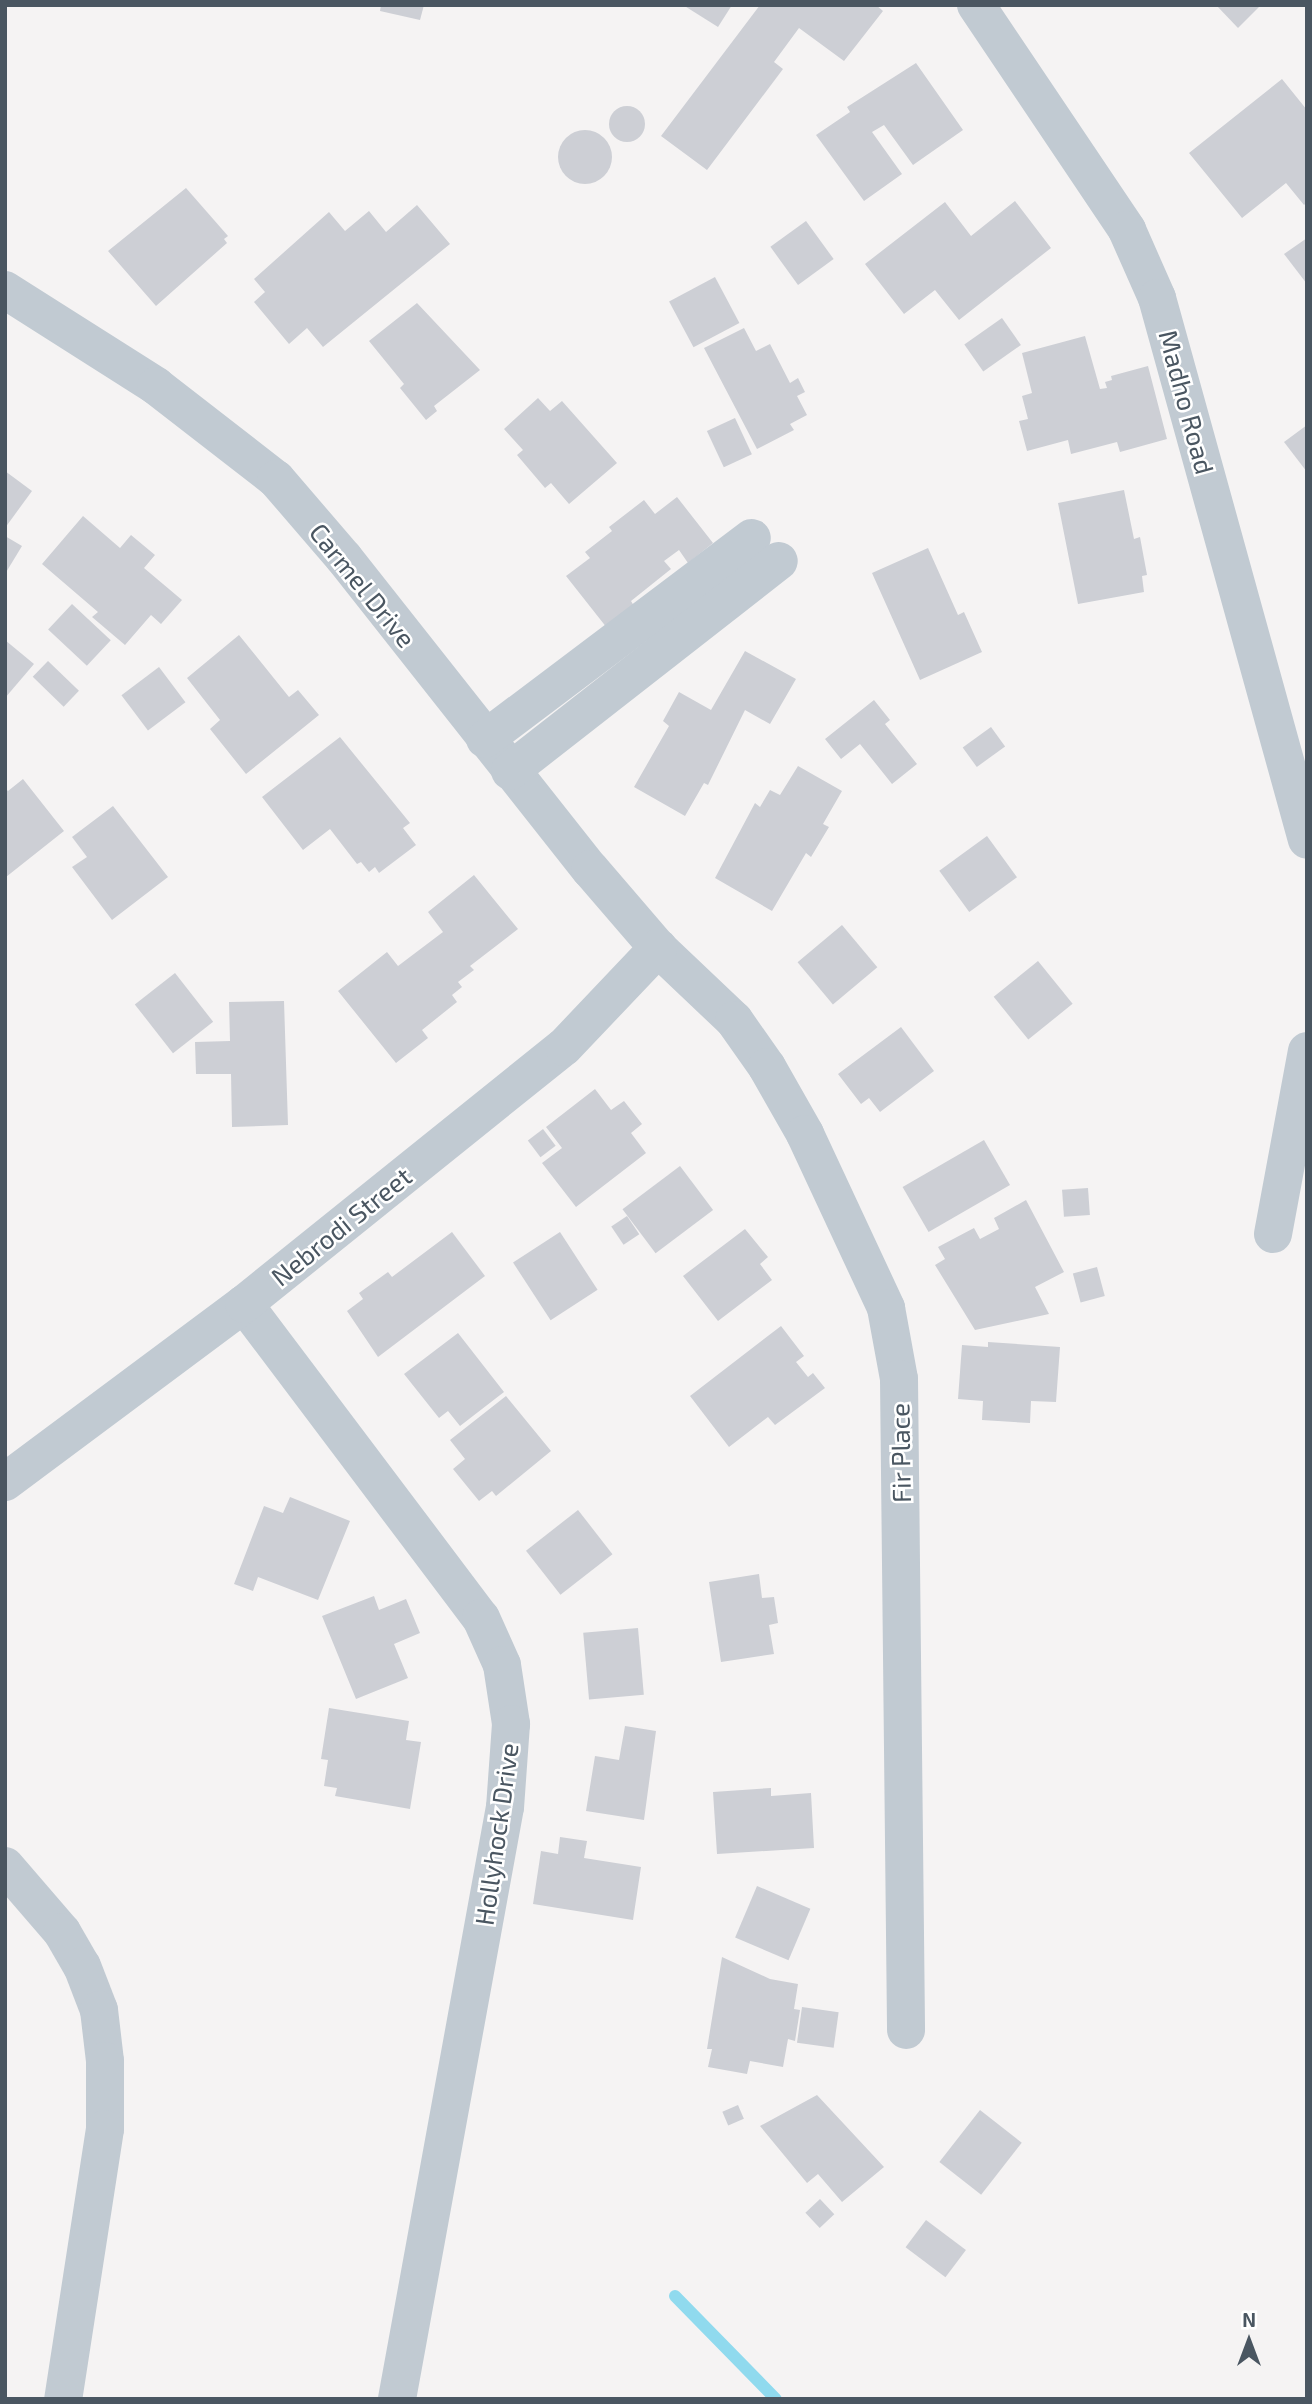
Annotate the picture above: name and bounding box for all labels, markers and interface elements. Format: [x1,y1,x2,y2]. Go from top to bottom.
street label: Madho Road [1153,327,1221,477]
street label: Carmel Drive [303,516,423,654]
street label: Nebrodi Street [265,1160,417,1292]
street label: Fir Place [884,1402,916,1504]
street label: Hollyhock Drive [468,1741,524,1927]
north arrow [1214,2306,1284,2376]
text: N [1242,2308,1256,2331]

